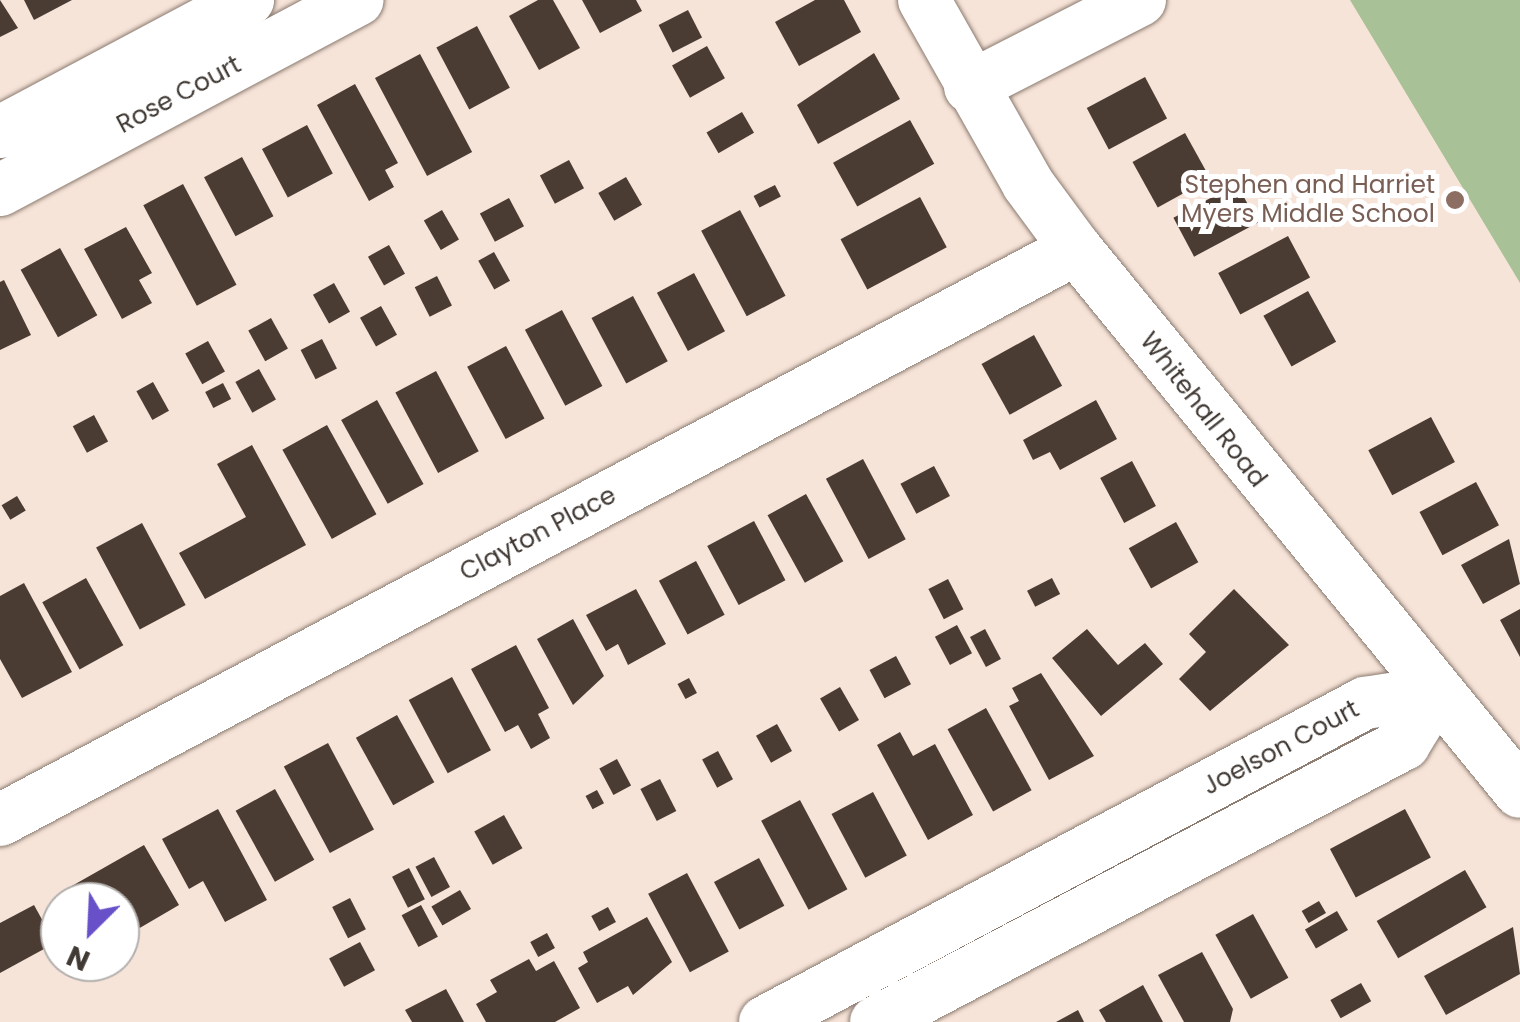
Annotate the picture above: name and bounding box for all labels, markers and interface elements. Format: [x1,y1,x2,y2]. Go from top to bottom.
street label: Rose Court [112,50,246,140]
place label: Stephen and Harriet Myers Middle School [1181,171,1435,230]
marker: Stephen and Harriet Myers Middle School [1444,189,1466,211]
street label: Whitehall Road [1133,327,1273,493]
street label: Clayton Place [455,480,621,588]
street label: Joelson Court [1198,694,1364,802]
north arrow [40,882,140,982]
text: N [61,936,96,980]

